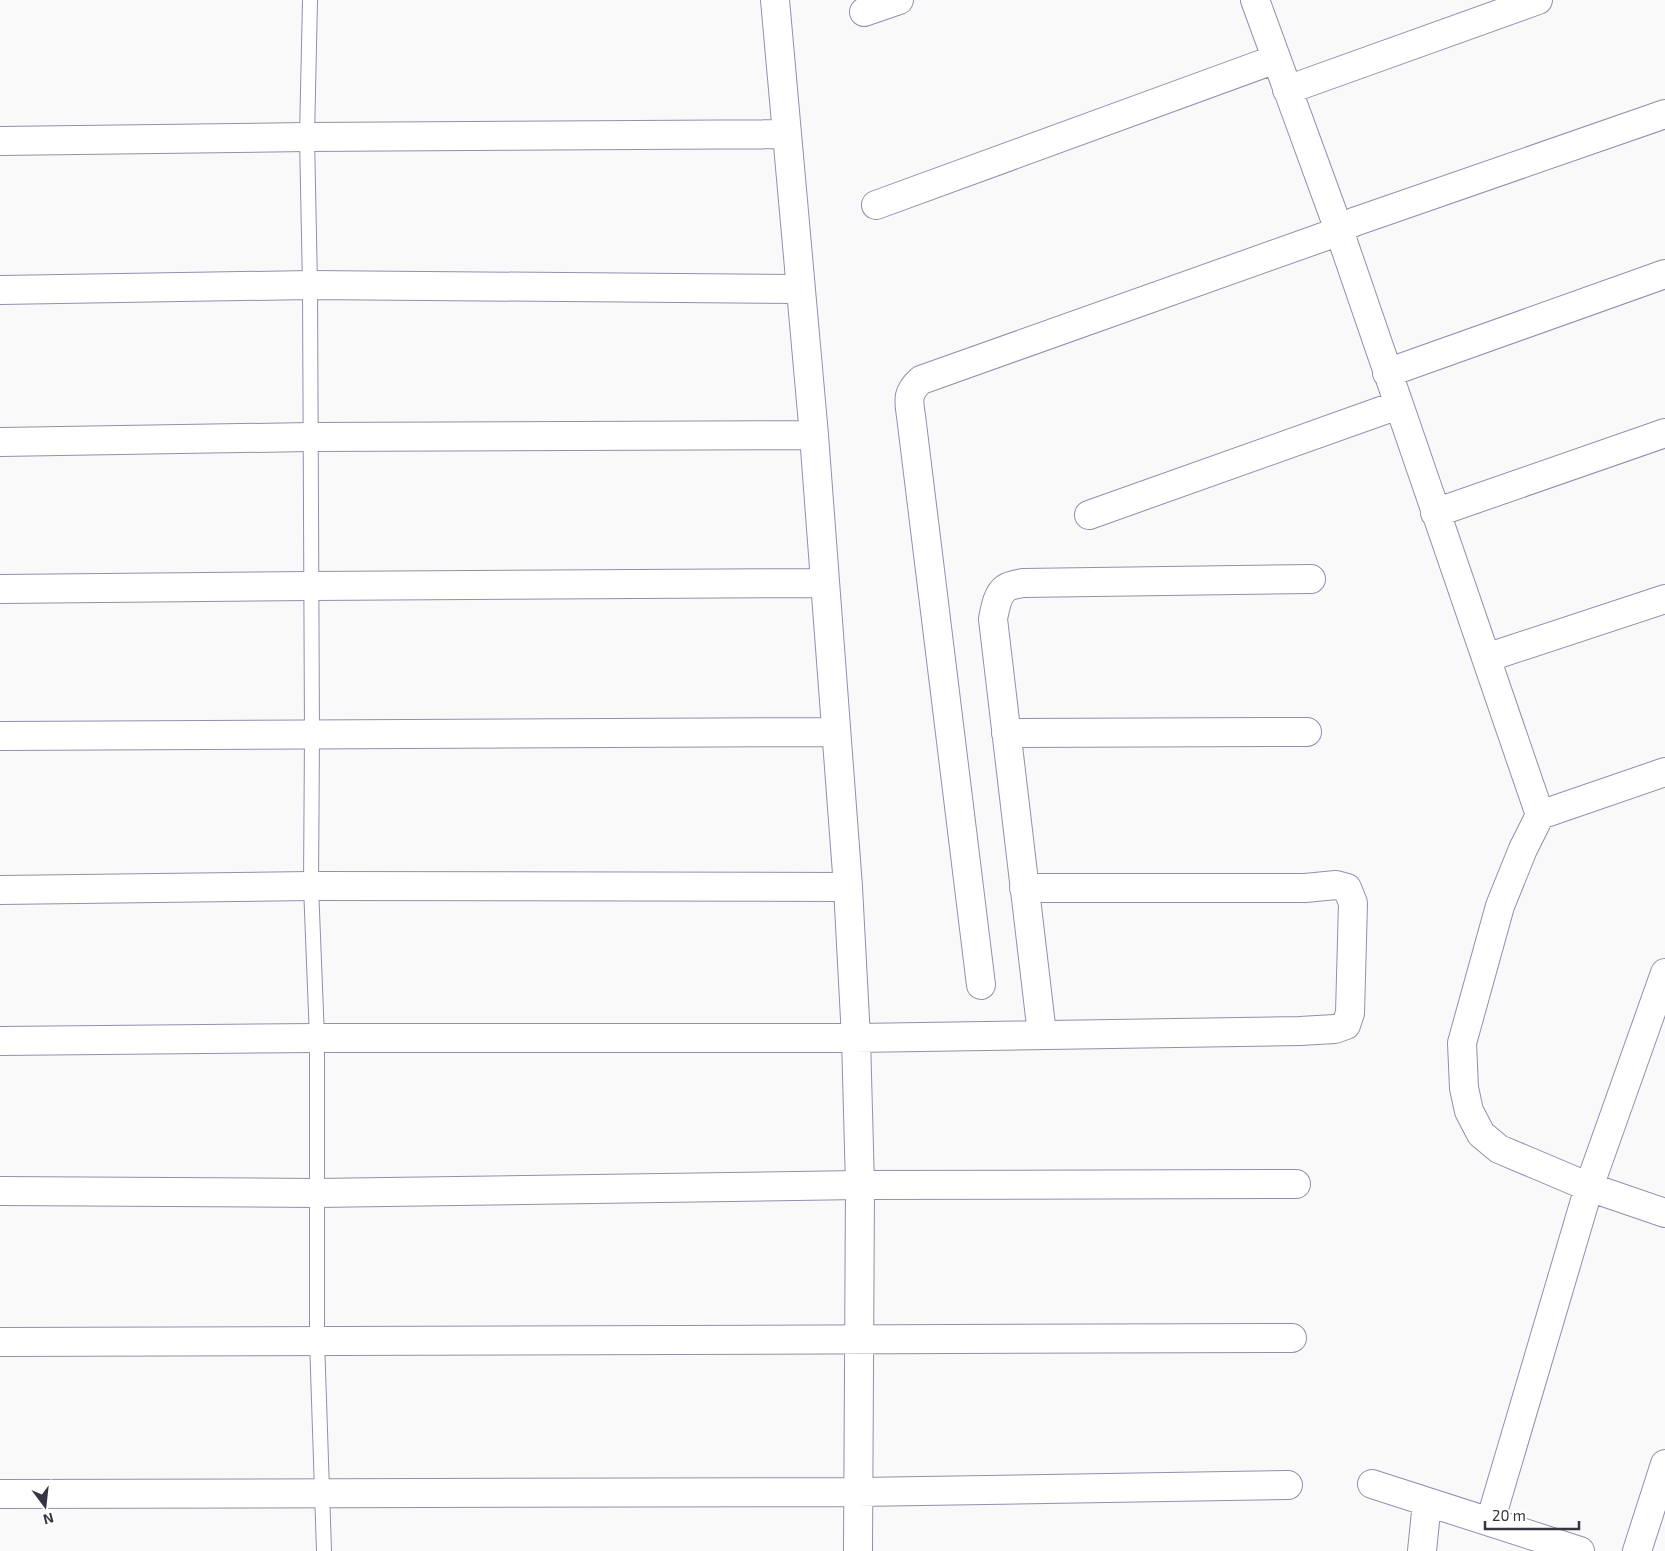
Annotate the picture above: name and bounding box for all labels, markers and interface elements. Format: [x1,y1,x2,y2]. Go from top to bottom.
north arrow [20,1481,70,1531]
scale bar [1485,1498,1579,1530]
text: 20 m [1492,1506,1526,1524]
text: N [41,1510,56,1529]

